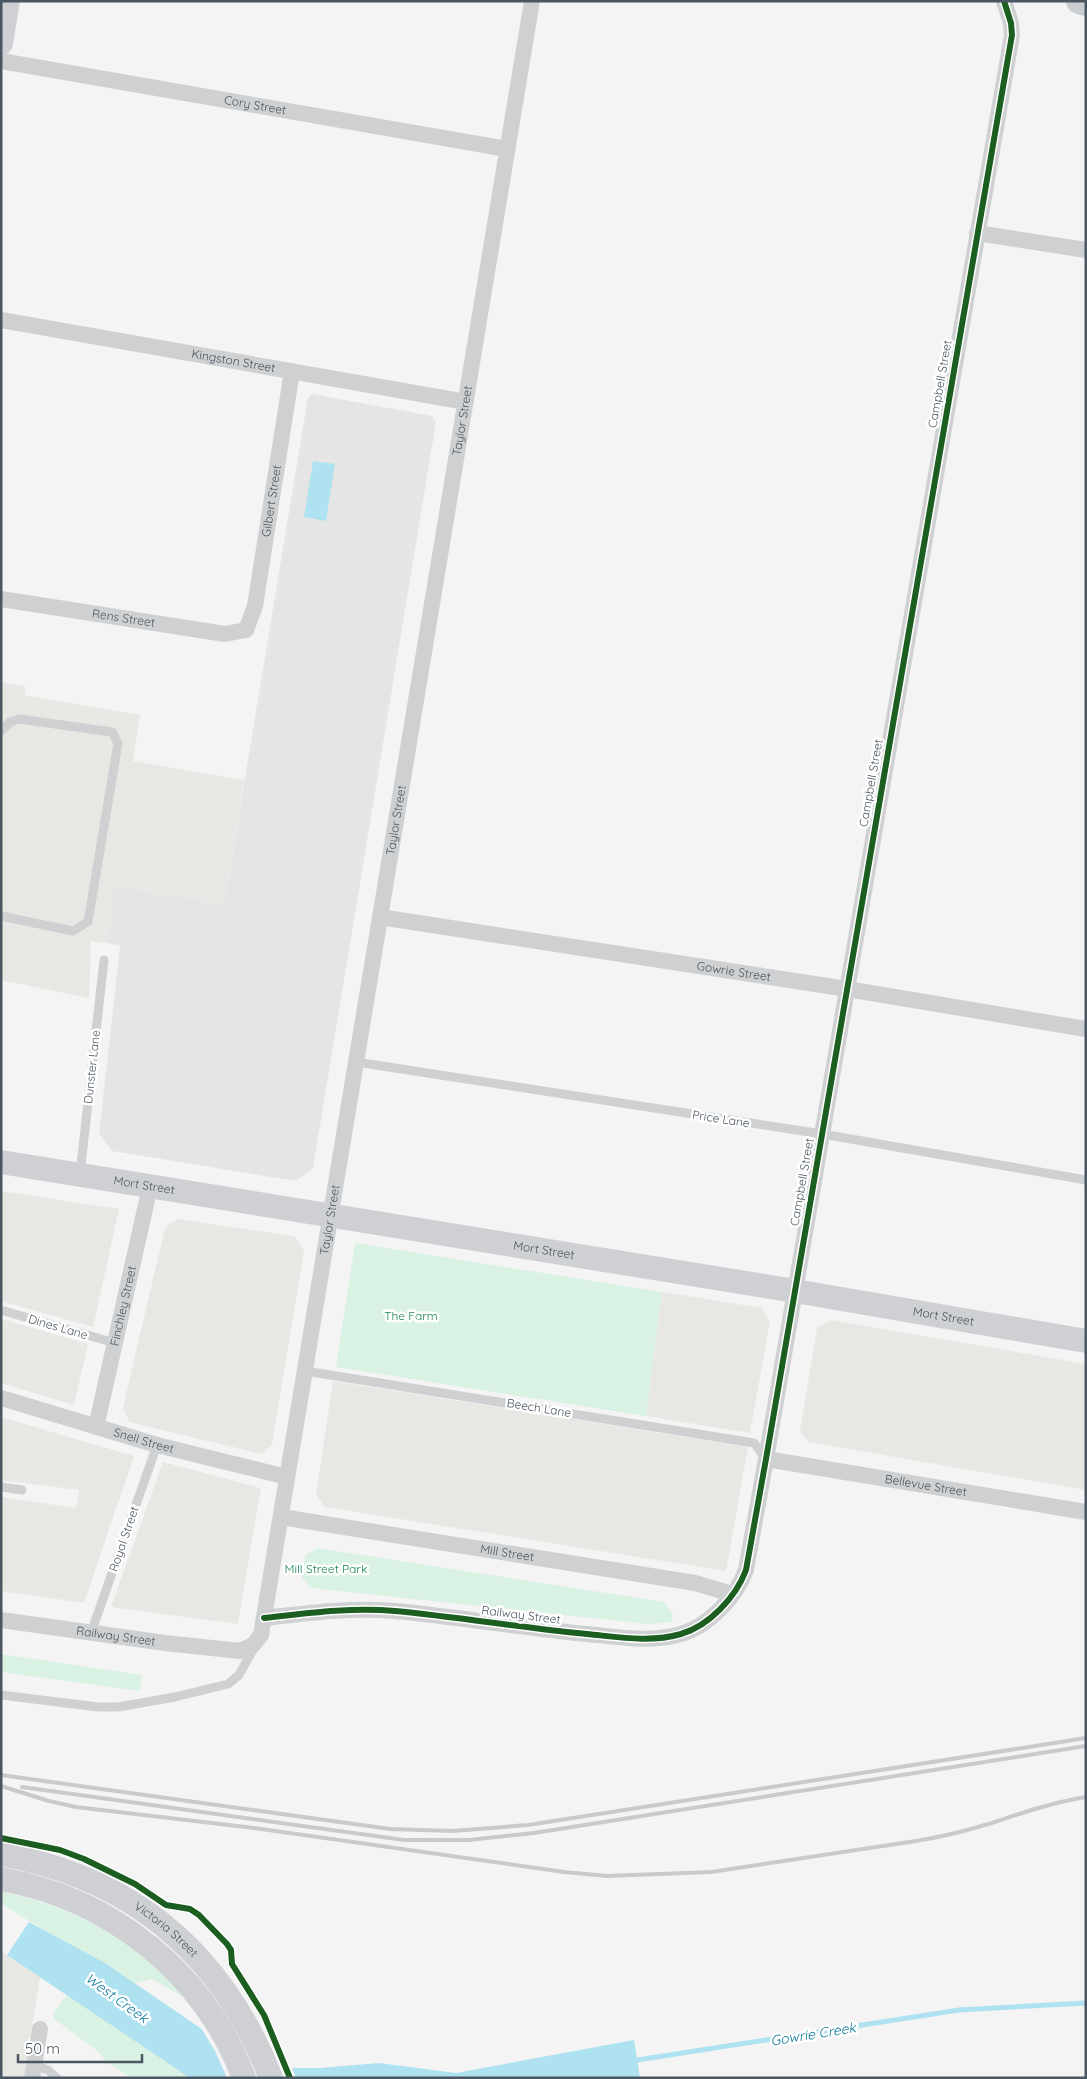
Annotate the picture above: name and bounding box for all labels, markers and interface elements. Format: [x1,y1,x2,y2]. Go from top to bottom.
street label: Cory Street [223,92,287,117]
street label: Campbell Street [924,339,955,429]
street label: Kingston Street [190,346,277,375]
street label: Taylor Street [449,385,475,457]
street label: Gilbert Street [258,464,284,538]
street label: Rens Street [91,605,156,630]
street label: Campbell Street [855,738,886,828]
street label: Taylor Street [382,784,409,856]
street label: Gowrie Street [696,958,772,984]
street label: Dunster Lane [80,1029,103,1105]
street label: Price Lane [691,1107,751,1130]
street label: Campbell Street [786,1137,817,1227]
street label: Mort Street [112,1172,176,1197]
street label: Taylor Street [316,1184,343,1256]
street label: Mort Street [512,1237,576,1262]
street label: Finchley Street [106,1264,139,1347]
street label: Mort Street [912,1303,975,1329]
park label: The Farm [384,1308,438,1323]
street label: Dines Lane [27,1311,90,1342]
street label: Beech Lane [506,1395,573,1420]
street label: Snell Street [112,1424,176,1456]
street label: Bellevue Street [884,1471,968,1499]
street label: Royal Street [105,1504,142,1574]
street label: Mill Street [479,1541,535,1564]
park label: Mill Street Park [285,1561,367,1576]
street label: Railway Street [481,1602,562,1627]
street label: Railway Street [75,1623,157,1649]
street label: Victoria Street [132,1898,202,1960]
water label: West Creek [82,1969,153,2028]
water label: Gowrie Creek [769,2018,859,2050]
scale bar [18,2032,141,2064]
text: 50 m [25,2039,60,2058]

